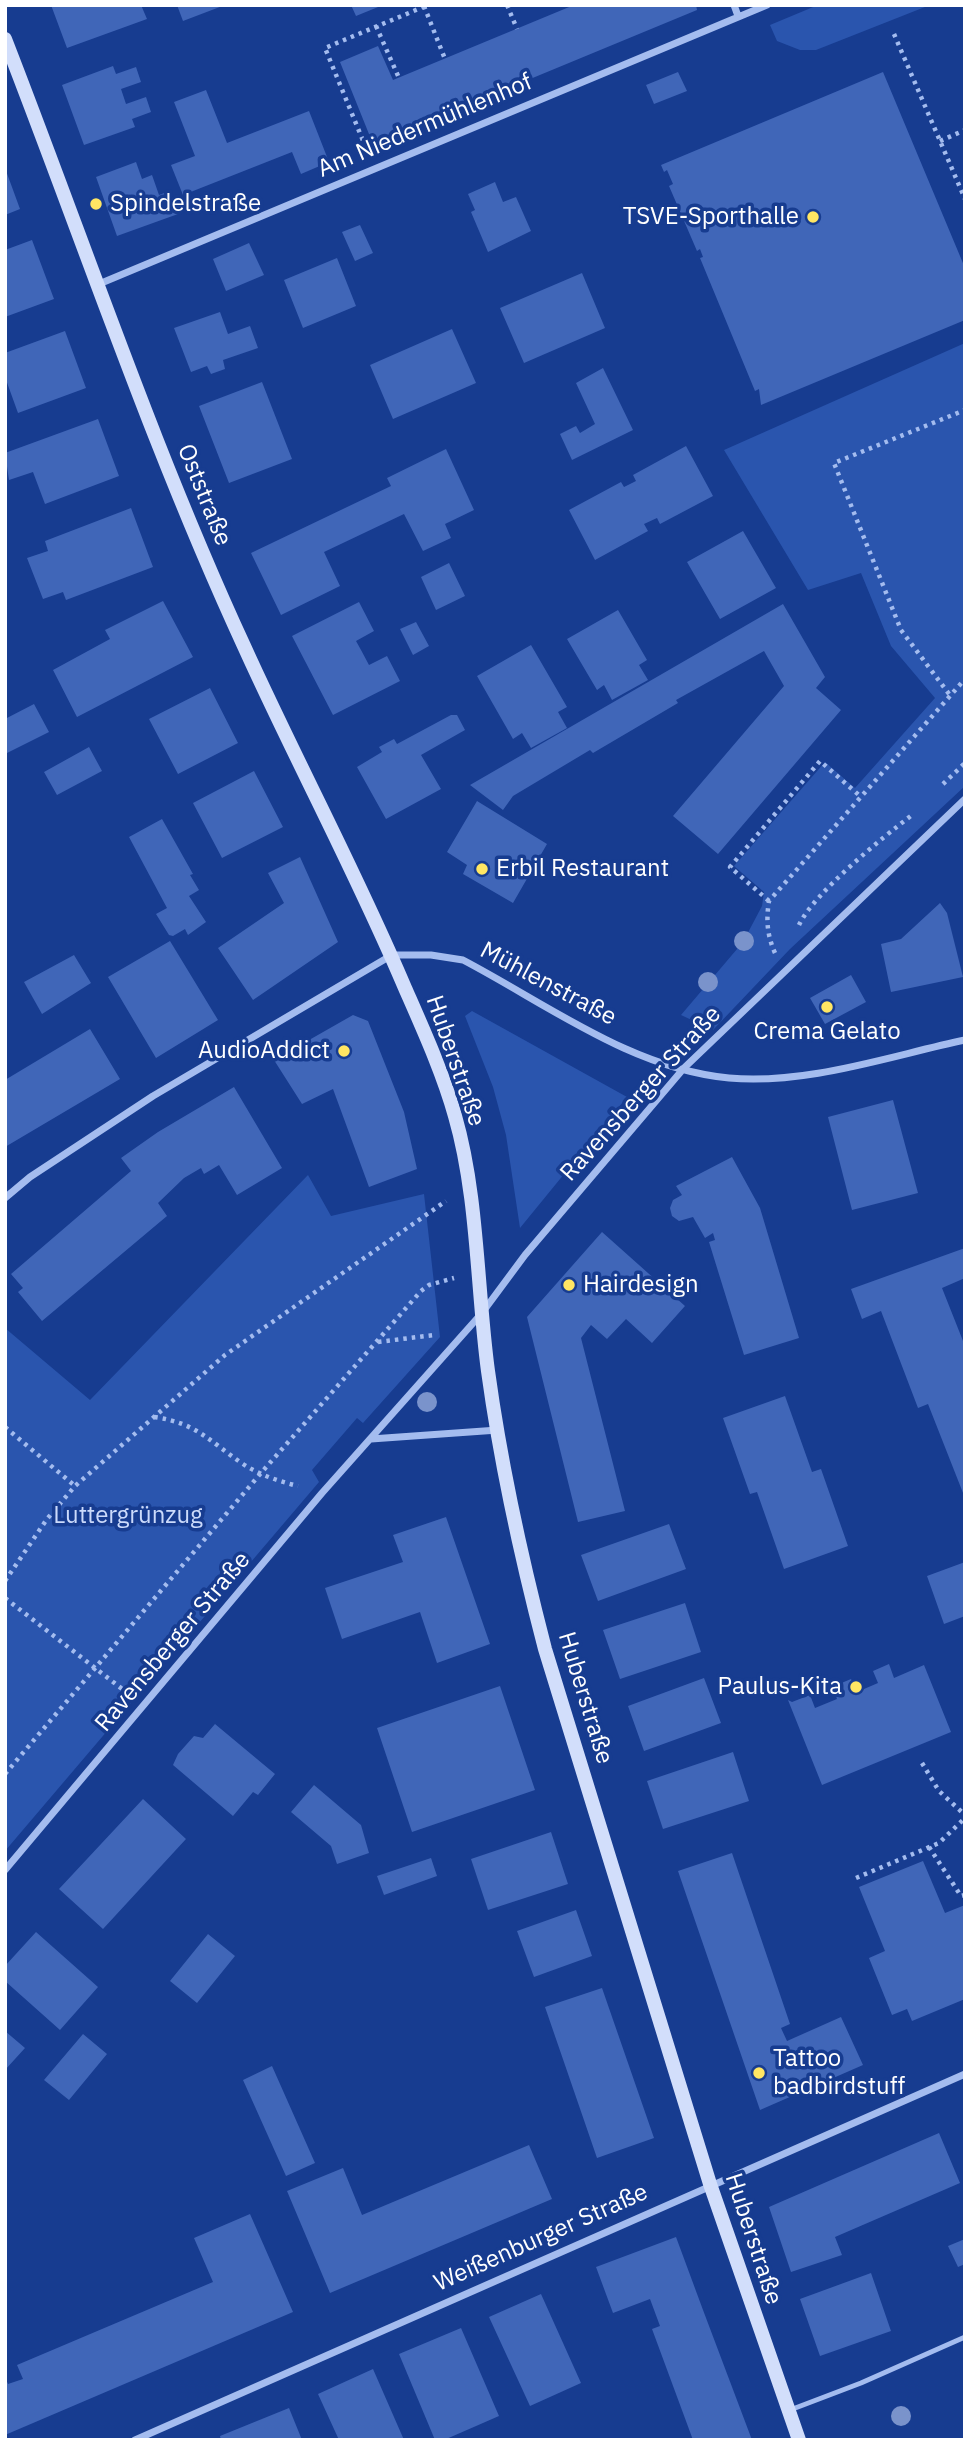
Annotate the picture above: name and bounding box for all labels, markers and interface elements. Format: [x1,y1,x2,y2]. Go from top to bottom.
street label: Am Niedermühlenhof [313,68,537,184]
place label: Spindelstraße [110,190,261,218]
marker: Spindelstraße [88,196,104,212]
place label: TSVE-Sporthalle [623,203,799,231]
marker: TSVE-Sporthalle [805,209,821,225]
street label: Oststraße [171,440,237,550]
place label: Erbil Restaurant [496,855,669,883]
marker: Erbil Restaurant [474,861,490,877]
street label: Mühlenstraße [475,936,621,1032]
street label: Huberstraße [419,992,491,1130]
marker: Crema Gelato [819,999,835,1015]
street label: Ravensberger Straße [555,1000,727,1188]
place label: Crema Gelato [753,1018,901,1046]
place label: AudioAddict [198,1037,330,1065]
marker: AudioAddict [336,1043,352,1059]
place label: Hairdesign [583,1271,699,1299]
marker: Hairdesign [561,1277,577,1293]
park label: Luttergrünzug [53,1502,203,1530]
street label: Ravensberger Straße [89,1546,257,1738]
street label: Huberstraße [551,1629,619,1767]
place label: Paulus-Kita [718,1673,842,1701]
marker: Paulus-Kita [848,1679,864,1695]
place label: Tattoo badbirdstuff [773,2045,905,2101]
marker: Tattoo badbirdstuff [751,2065,767,2081]
street label: Huberstraße [718,2170,788,2308]
street label: Weißenburger Straße [430,2178,652,2298]

